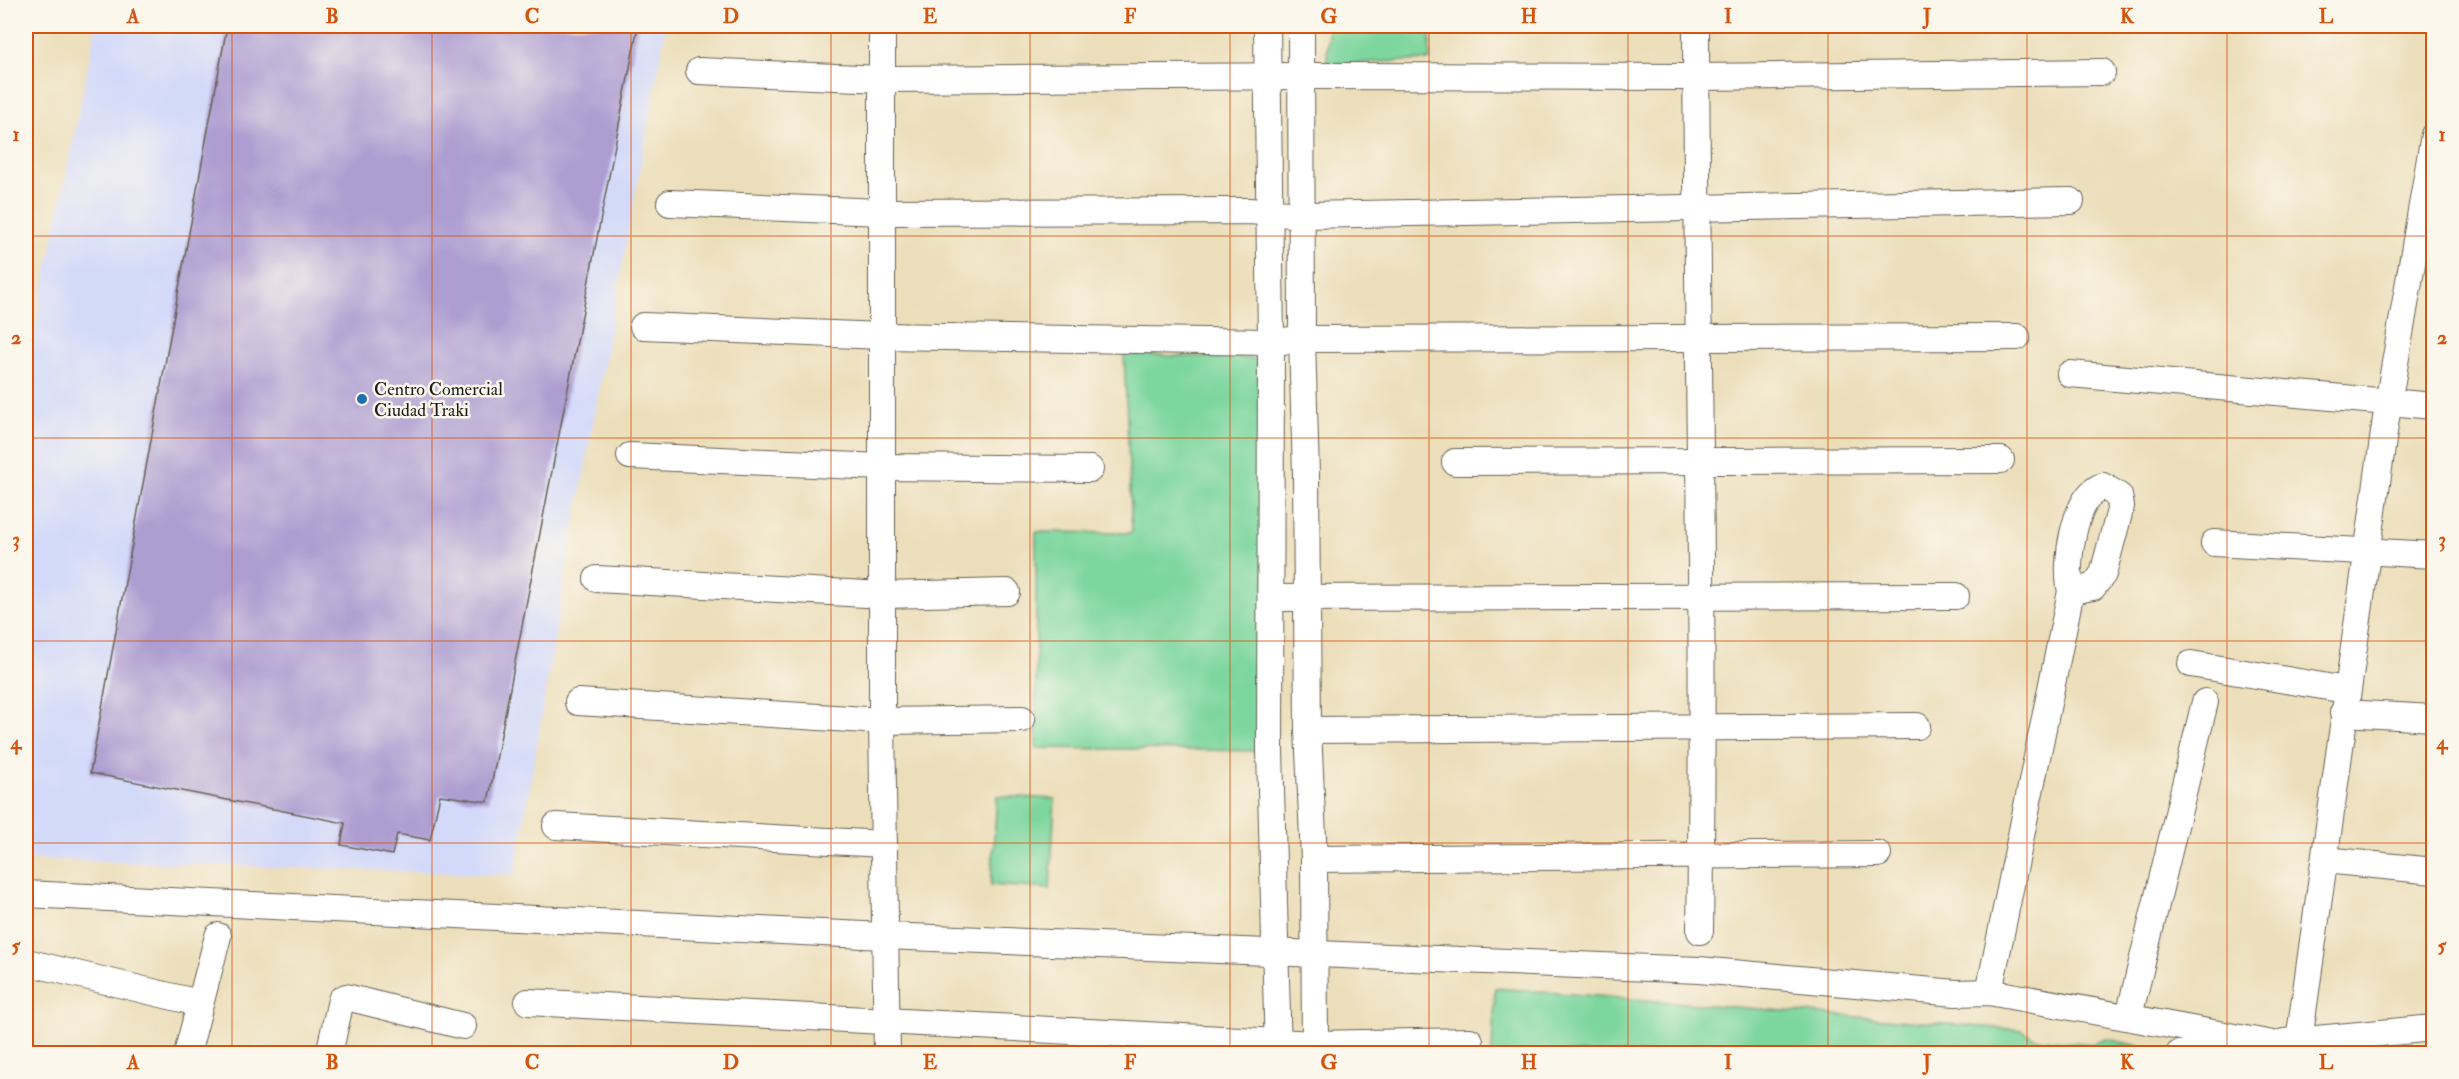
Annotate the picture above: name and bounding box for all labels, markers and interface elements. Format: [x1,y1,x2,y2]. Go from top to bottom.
text: A [126,4,140,29]
text: B [325,4,339,29]
text: C [525,4,539,29]
text: D [723,4,739,29]
text: E [923,4,938,29]
text: F [1124,4,1137,29]
text: G [1321,4,1338,29]
text: H [1521,4,1537,29]
text: I [1724,4,1732,29]
text: J [1922,4,1931,29]
text: K [2120,4,2135,29]
text: L [2319,4,2334,29]
text: 1 [12,122,20,147]
text: 1 [2438,122,2446,147]
text: 2 [11,325,21,350]
text: 2 [2437,325,2447,350]
place label: Centro Comercial Ciudad Traki [374,378,503,422]
marker: Centro Comercial Ciudad Traki [355,392,369,406]
text: 3 [12,527,20,552]
text: 3 [2438,527,2446,552]
text: 4 [10,730,23,755]
text: 4 [2436,730,2449,755]
text: 5 [12,933,22,958]
text: 5 [2438,933,2448,958]
text: A [126,1050,140,1075]
text: B [325,1050,339,1075]
text: C [525,1050,539,1075]
text: D [723,1050,739,1075]
text: E [923,1050,938,1075]
text: F [1124,1050,1137,1075]
text: G [1321,1050,1338,1075]
text: H [1521,1050,1537,1075]
text: I [1724,1050,1732,1075]
text: J [1922,1050,1931,1075]
text: K [2120,1050,2135,1075]
text: L [2319,1050,2334,1075]

